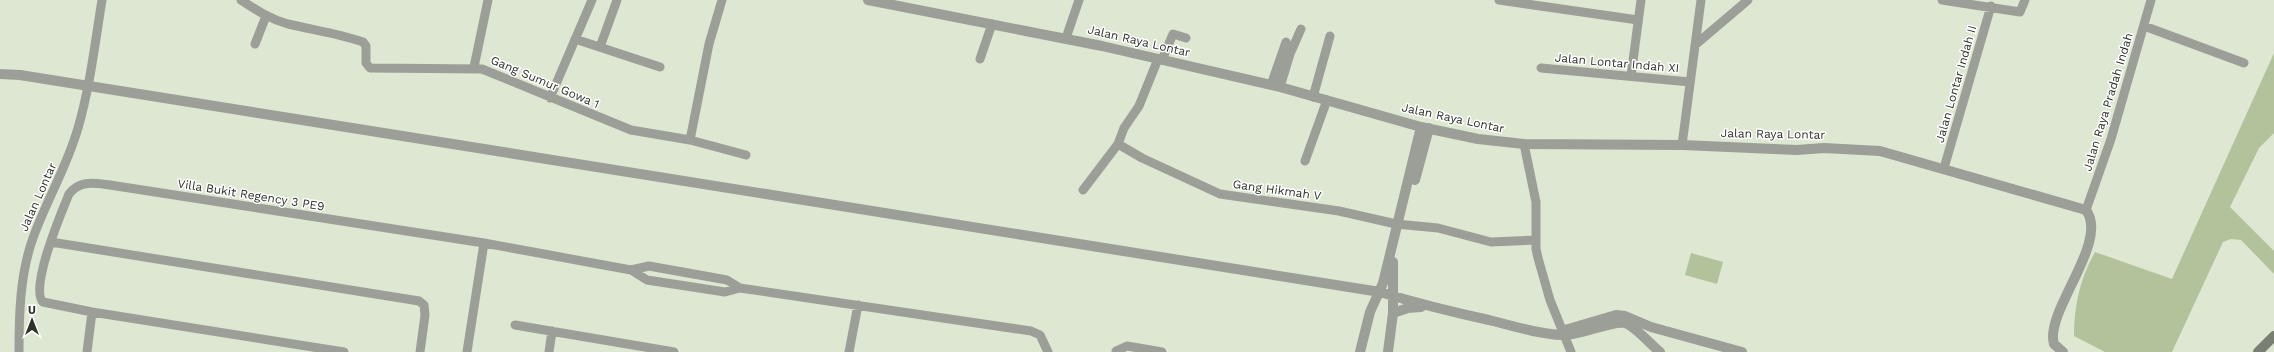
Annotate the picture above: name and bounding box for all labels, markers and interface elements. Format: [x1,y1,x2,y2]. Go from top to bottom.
street label: Jalan Raya Lontar [1086,22,1192,60]
street label: Jalan Lontar Indah II [1933,24,1979,144]
street label: Jalan Raya Pradah Indah [2080,31,2136,173]
street label: Jalan Lontar Indah XI [1554,51,1680,75]
street label: Gang Sumur Gowa 1 [489,53,601,111]
street label: Jalan Raya Lontar [1400,100,1506,136]
street label: Jalan Raya Lontar [1721,126,1826,142]
street label: Jalan Lontar [17,160,59,233]
street label: Villa Bukit Regency 3 PE9 [176,176,326,214]
street label: Gang Hikmah V [1232,177,1322,203]
north arrow [12,300,52,340]
text: U [28,304,36,317]

